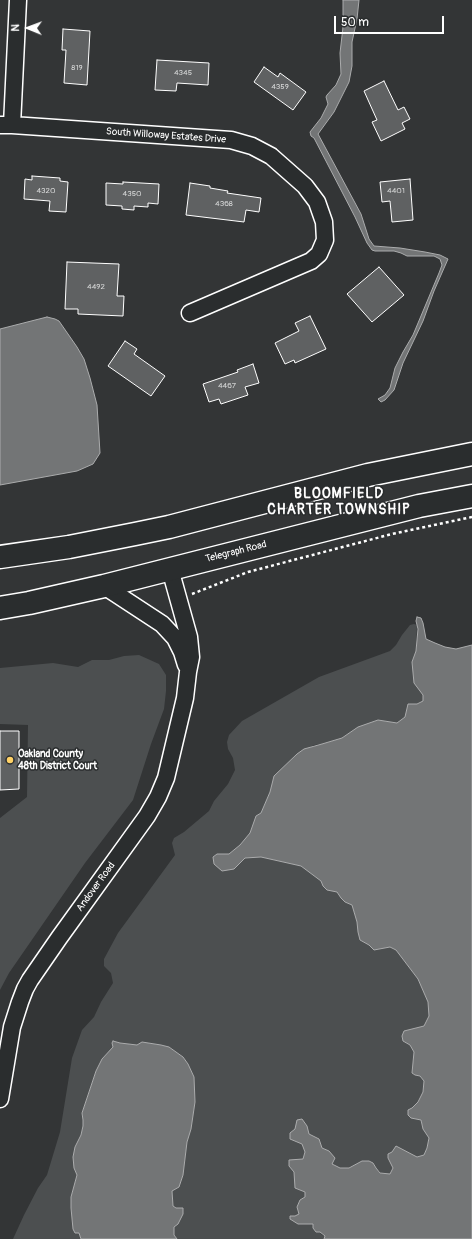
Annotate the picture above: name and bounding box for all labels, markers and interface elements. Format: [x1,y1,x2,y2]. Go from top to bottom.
north arrow [8,8,48,48]
scale bar [336,8,446,34]
text: 50 m [341,15,369,30]
text: N [9,24,22,32]
house number: 819 [71,63,83,73]
house number: 4345 [174,68,192,78]
house number: 4359 [271,82,289,92]
street label: South Willoway Estates Drive [106,126,226,146]
house number: 4320 [36,186,56,196]
house number: 4401 [387,186,405,196]
house number: 4350 [123,189,141,199]
house number: 4368 [215,199,233,209]
house number: 4492 [87,282,105,292]
house number: 4467 [218,381,236,391]
district label: BLOOMFIELD CHARTER TOWNSHIP [267,486,411,518]
street label: Telegraph Road [204,539,268,565]
place label: Oakland County 48th District Court [18,748,97,772]
marker: Oakland County 48th District Court [5,755,15,765]
street label: Andover Road [74,860,118,914]

